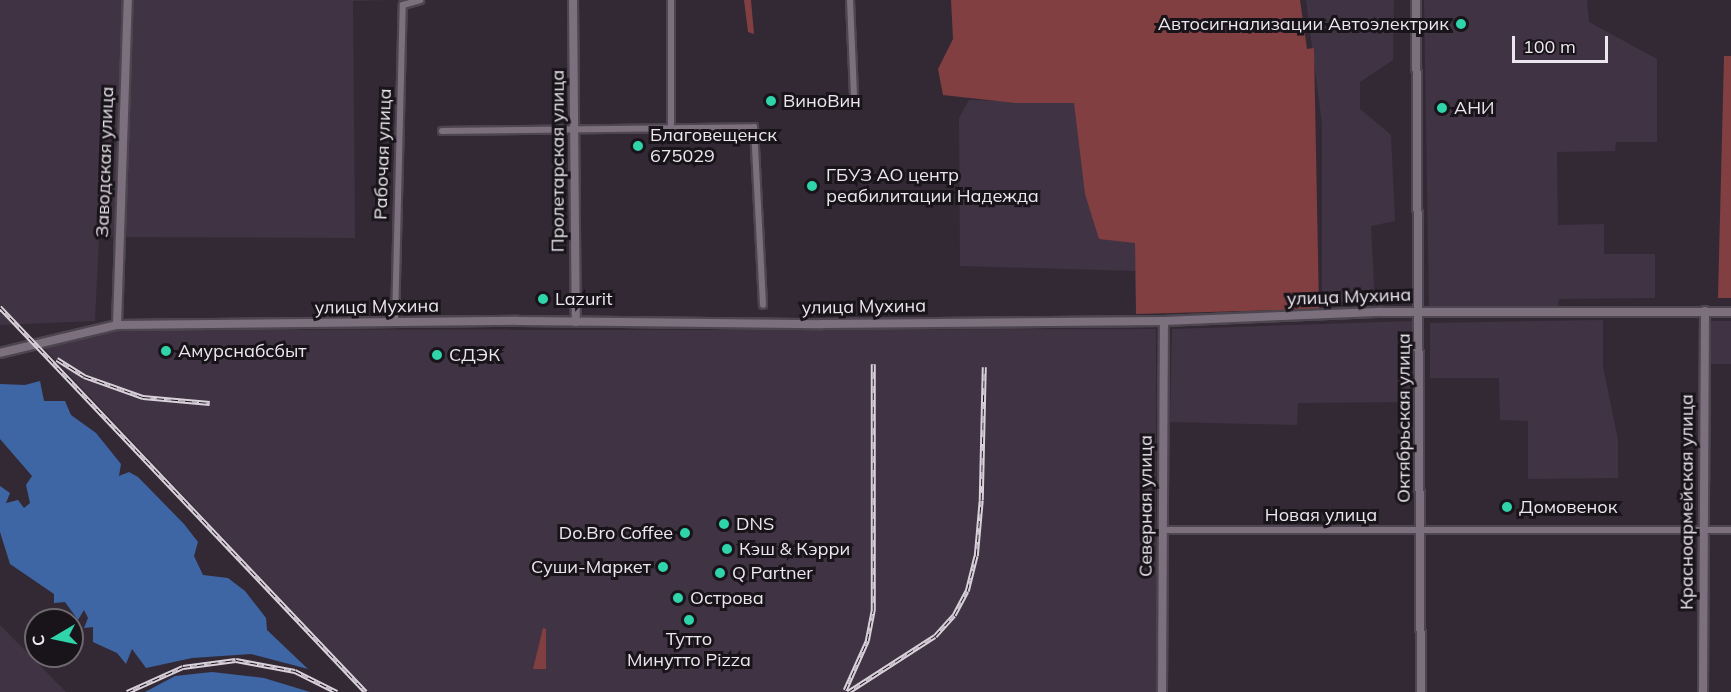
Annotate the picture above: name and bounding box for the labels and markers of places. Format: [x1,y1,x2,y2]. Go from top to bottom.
place label: Автосигнализации Автоэлектрик [1158,13,1449,35]
marker: Автосигнализации Автоэлектрик [1454,17,1468,31]
place label: ВиноВин [783,90,861,112]
marker: ВиноВин [764,94,778,108]
place label: АНИ [1454,97,1494,119]
marker: АНИ [1435,101,1449,115]
place label: Благовещенск 675029 [650,125,777,168]
marker: Благовещенск 675029 [631,139,645,153]
place label: ГБУЗ АО центр реабилитации Надежда [826,165,1039,207]
marker: ГБУЗ АО центр реабилитации Надежда [803,177,821,195]
place label: Lazurit [555,288,612,310]
marker: Lazurit [536,292,550,306]
place label: Амурснабсбыт [178,340,307,362]
marker: Амурснабсбыт [159,344,173,358]
place label: СДЭК [449,344,500,366]
marker: СДЭК [430,348,444,362]
place label: Домовенок [1519,496,1617,518]
marker: Домовенок [1500,500,1514,514]
place label: DNS [736,513,774,535]
marker: DNS [717,517,731,531]
place label: Do.Bro Coffee [559,522,673,544]
marker: Do.Bro Coffee [678,526,692,540]
place label: Кэш & Кэрри [739,538,850,560]
marker: Кэш & Кэрри [720,542,734,556]
place label: Суши-Маркет [531,556,651,578]
marker: Суши-Маркет [656,560,670,574]
place label: Q Partner [732,562,813,584]
marker: Q Partner [713,566,727,580]
place label: Острова [690,587,764,609]
marker: Острова [671,591,685,605]
marker: Тутто Минутто Pizza [682,613,696,627]
place label: Тутто Минутто Pizza [627,629,751,672]

